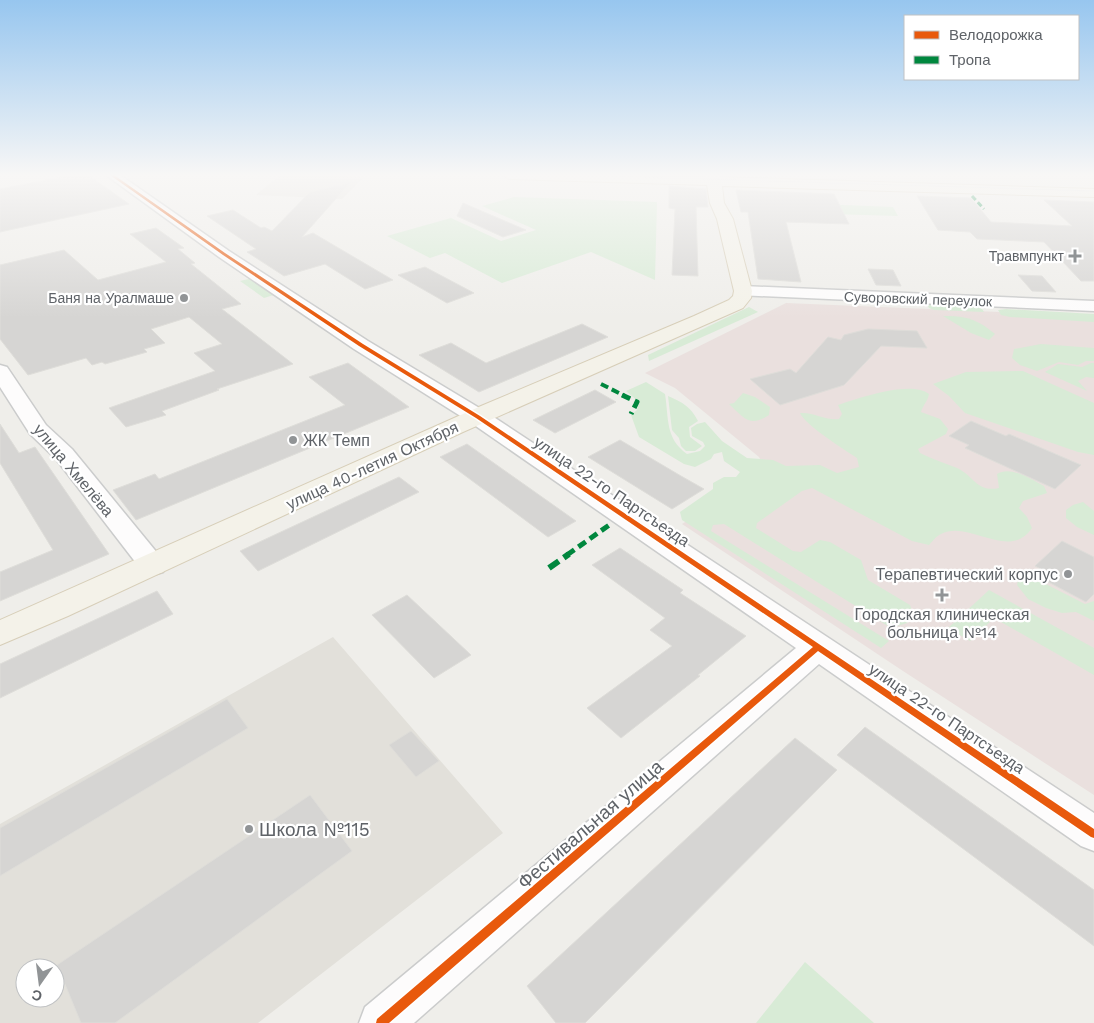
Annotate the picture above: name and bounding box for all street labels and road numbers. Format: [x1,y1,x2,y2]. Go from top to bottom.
street label: Суворовский переулок [844,288,993,310]
street label: улица 40-летия Октября [283,417,461,514]
street label: улица Хмелёва [29,420,118,521]
street label: улица 22-го Партсъезда [530,432,693,551]
street label: улица 22-го Партсъезда [865,659,1028,778]
street label: Фестивальная улица [513,755,668,894]

